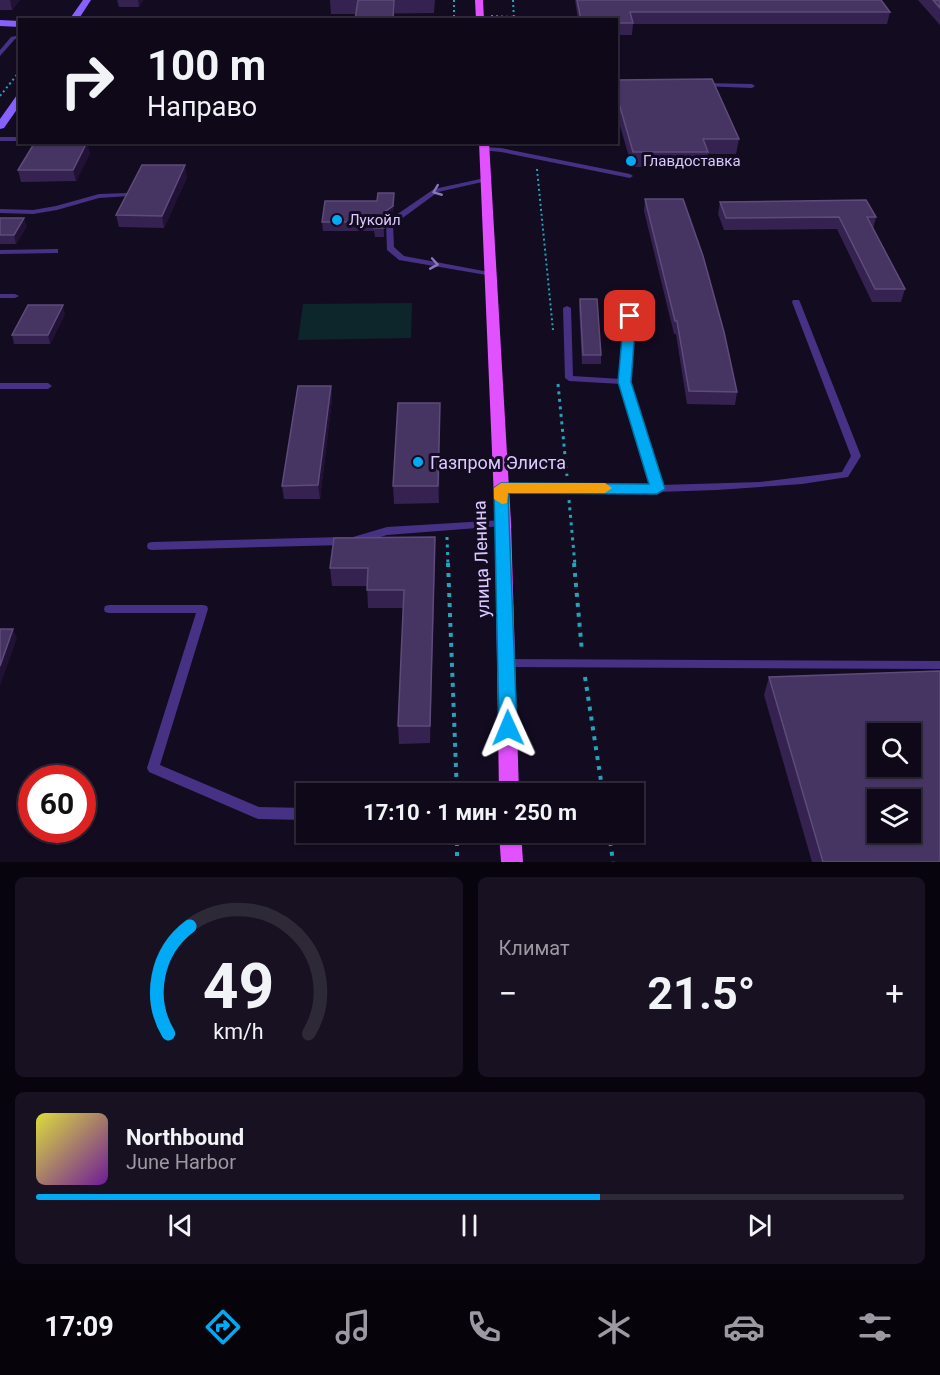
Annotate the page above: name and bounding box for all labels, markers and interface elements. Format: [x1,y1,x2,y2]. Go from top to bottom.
text: 100 m [147,41,266,90]
icon: right [48,42,126,120]
text: Направо [147,91,257,123]
place label: Главдоставка [643,152,741,170]
marker: Главдоставка [624,154,638,168]
one-way arrow [433,184,443,197]
place label: Лукойл [349,211,401,229]
marker: Лукойл [330,213,344,227]
one-way arrow [428,257,438,270]
pin [604,290,655,341]
icon: arrive [613,299,646,332]
place label: Газпром Элиста [430,452,566,473]
marker: Газпром Элиста [411,455,425,469]
street label: улица Ленина [468,500,494,618]
position arrow [476,696,540,760]
map controls [867,723,921,843]
button: search [867,723,921,777]
speed limit sign: 60 [18,765,96,843]
button: layers [867,789,921,843]
text: 17:10 · 1 мин · 250 m [363,800,577,825]
text: Климат [499,936,570,960]
text: 49 [203,950,275,1023]
text: 21.5° [647,967,755,1020]
text: − [499,974,517,1013]
text: + [885,974,904,1013]
text: km/h [214,1019,264,1044]
text: Northbound [126,1125,244,1150]
text: June Harbor [126,1150,236,1174]
icon: previous [164,1209,197,1242]
icon: pause [453,1209,486,1242]
icon: next [743,1209,776,1242]
icon: directions [202,1306,244,1348]
icon: music [332,1306,374,1348]
icon: phone [463,1306,505,1348]
icon: climate [593,1306,635,1348]
icon: car [723,1306,765,1348]
icon: filters [854,1306,896,1348]
text: 17:09 [44,1311,114,1343]

